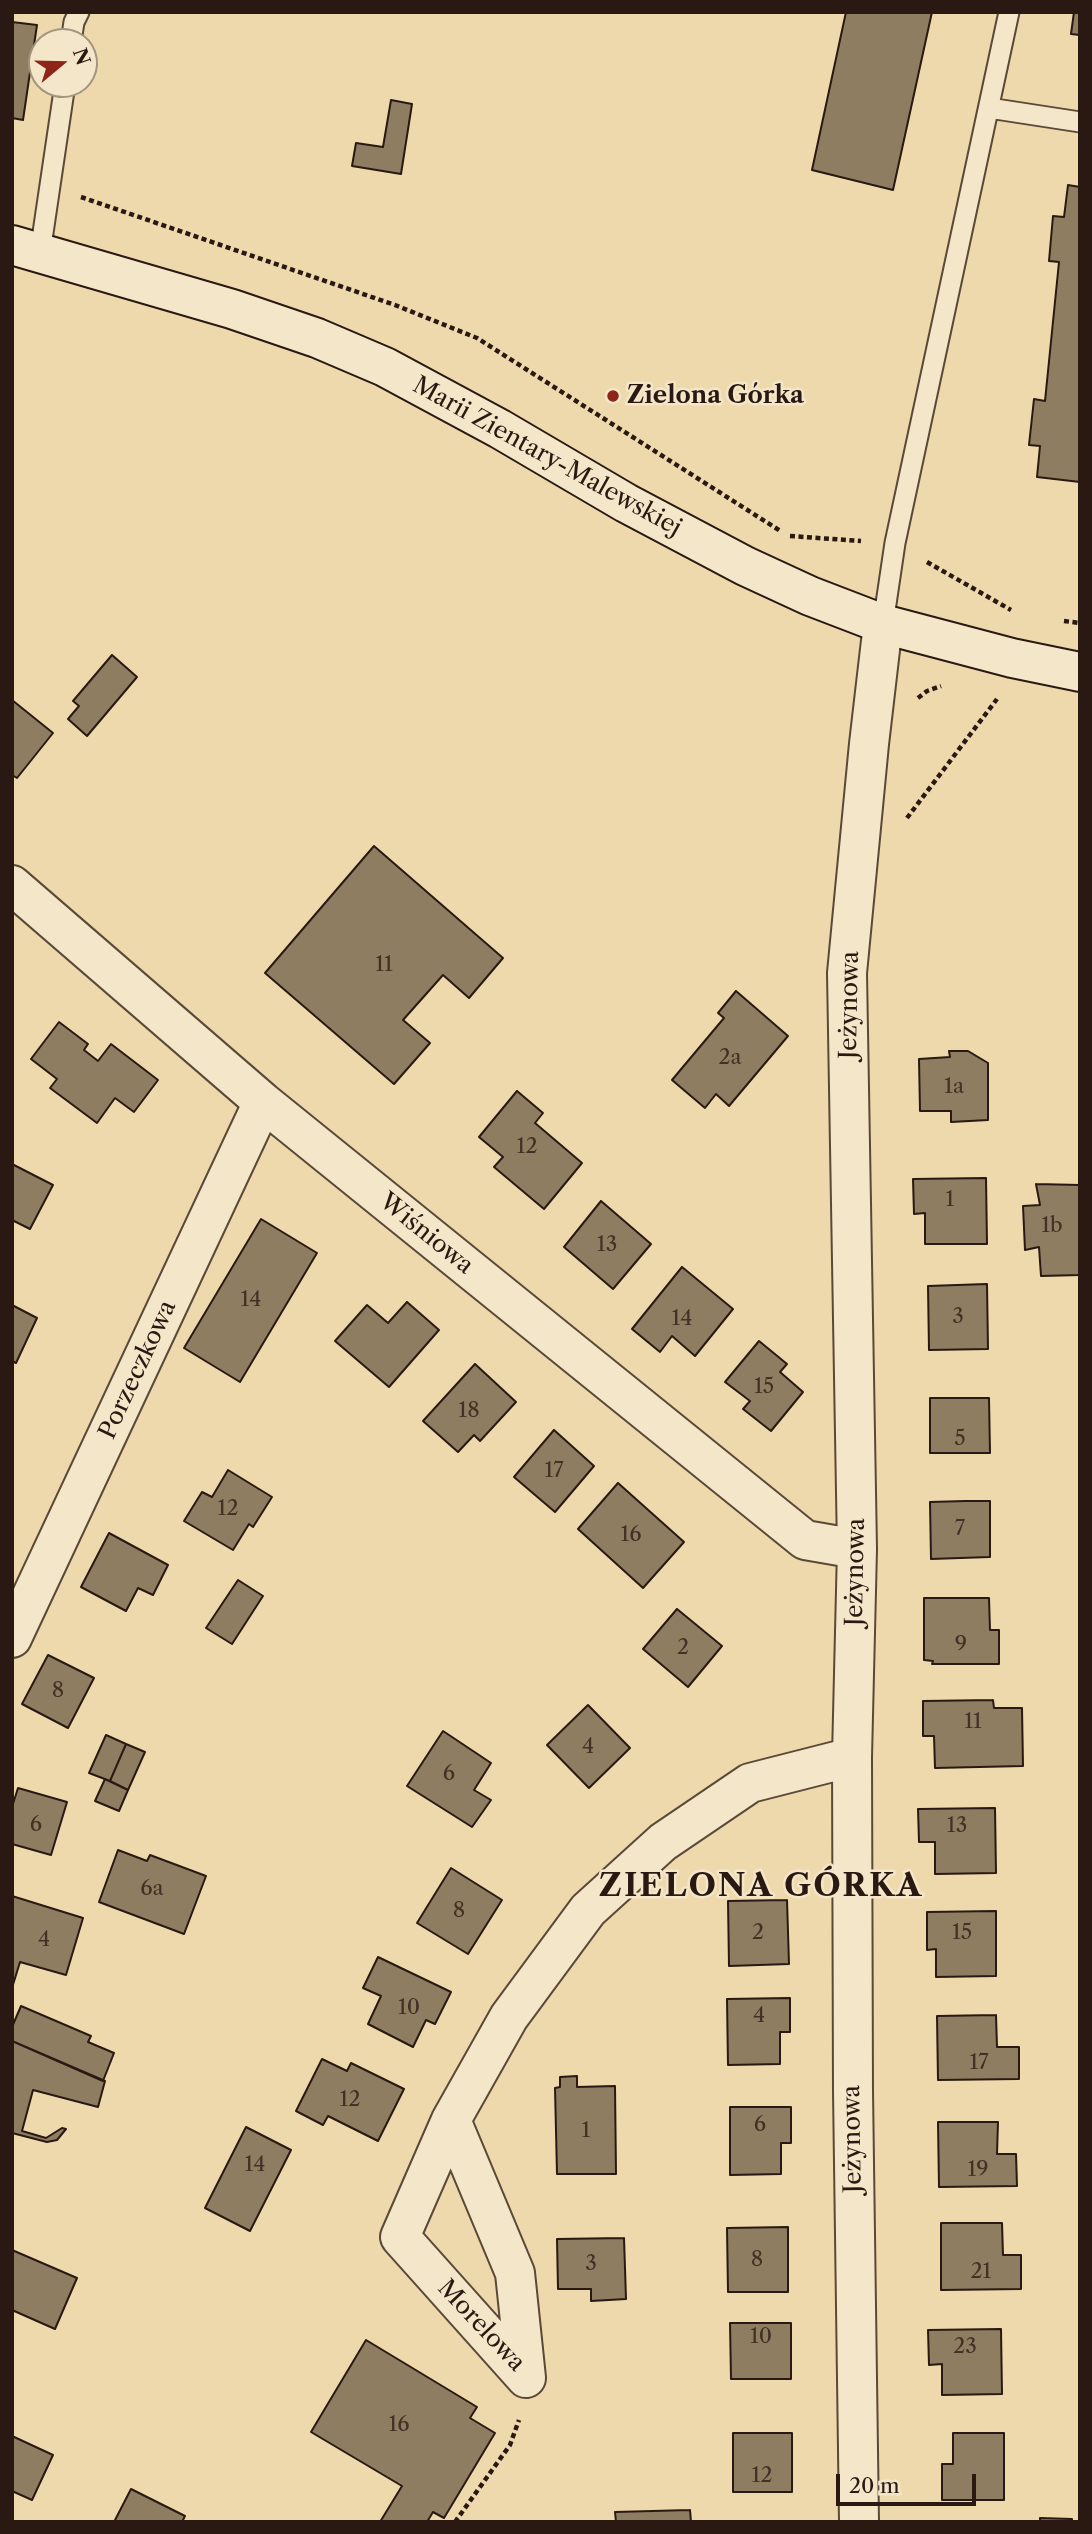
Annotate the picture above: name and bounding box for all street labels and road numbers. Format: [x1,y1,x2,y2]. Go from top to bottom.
street label: Marii Zientary-Malewskiej [408,371,686,543]
street label: Jeżynowa [835,951,865,1059]
street label: Wiśniowa [373,1187,479,1281]
street label: Porzeczkowa [93,1296,183,1444]
street label: Jeżynowa [841,1518,871,1626]
street label: Jeżynowa [838,2085,868,2193]
street label: Morelowa [431,2274,531,2378]

